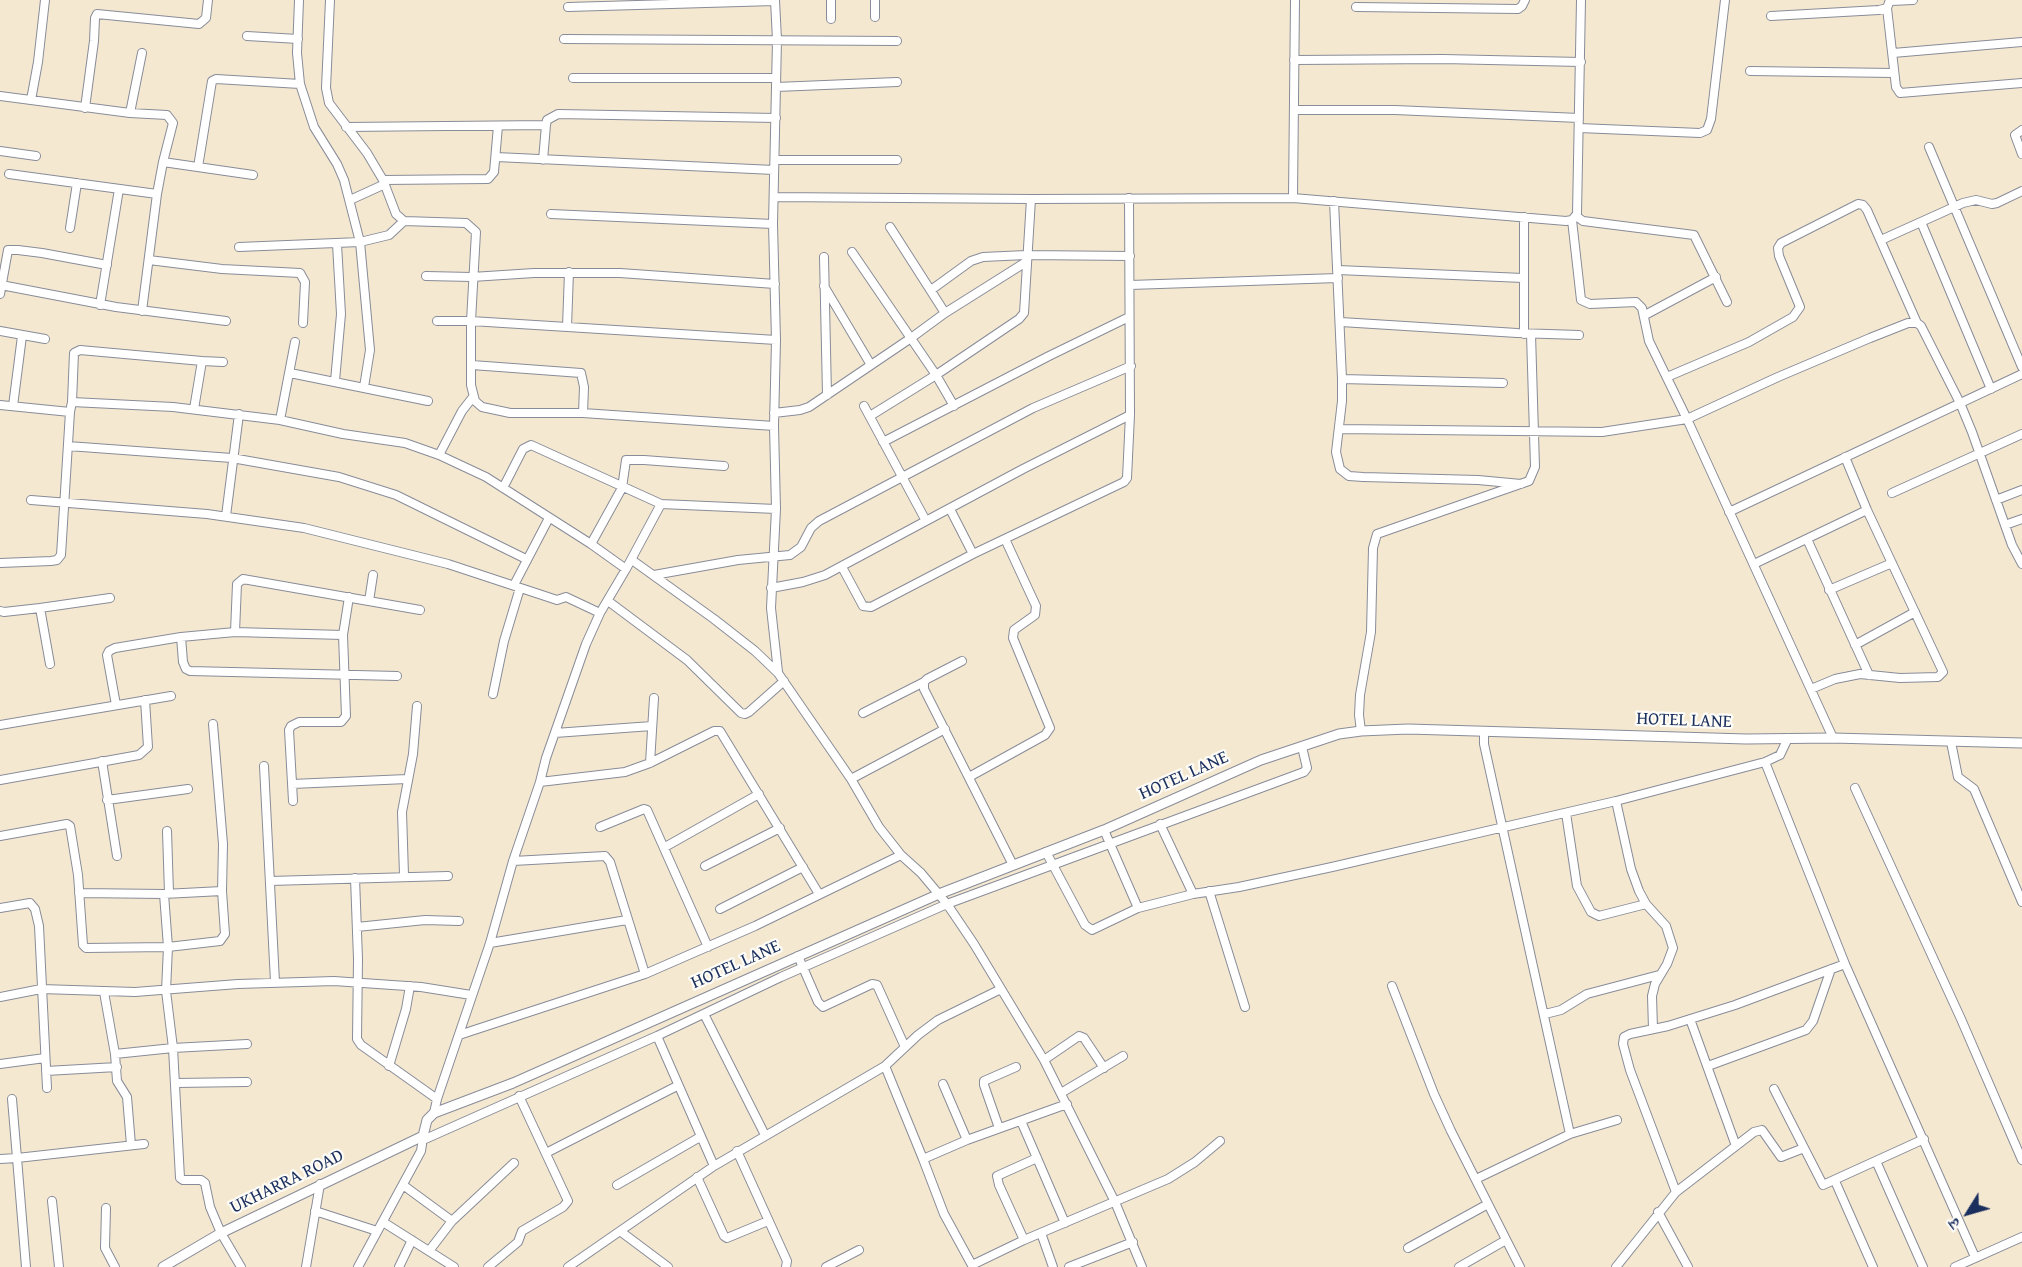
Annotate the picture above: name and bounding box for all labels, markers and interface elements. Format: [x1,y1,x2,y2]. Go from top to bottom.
street label: HOTEL LANE [1636,709,1732,733]
street label: HOTEL LANE [1136,747,1232,805]
street label: HOTEL LANE [688,936,784,994]
street label: UKHARRA ROAD [227,1145,347,1219]
north arrow [1938,1183,1998,1243]
text: उ [1942,1213,1966,1234]

